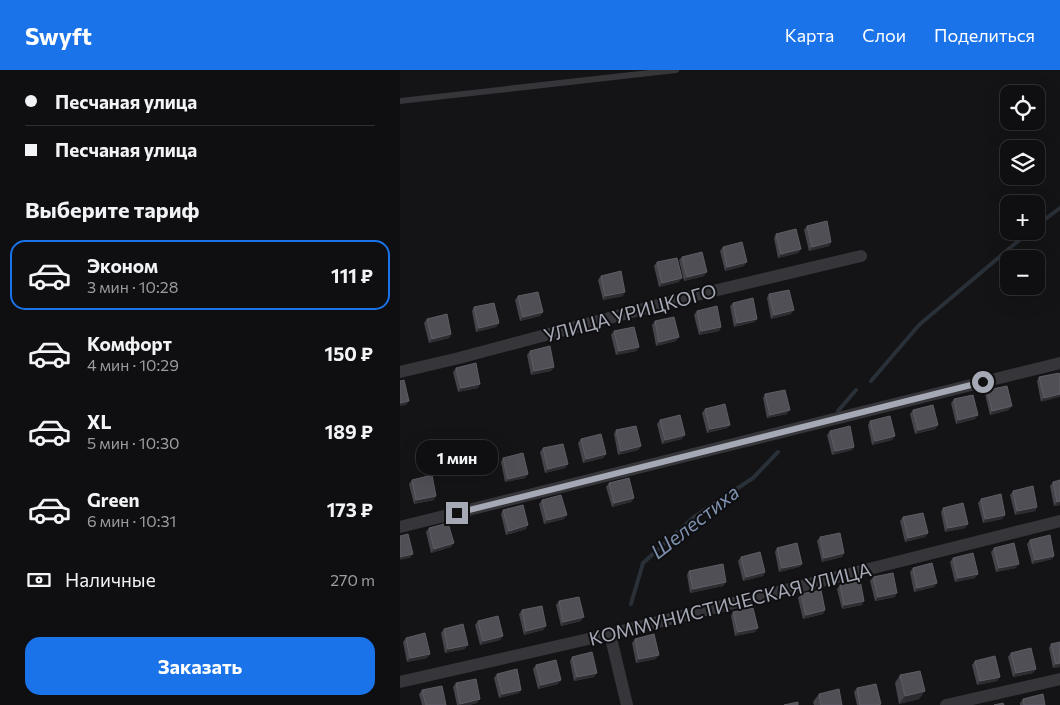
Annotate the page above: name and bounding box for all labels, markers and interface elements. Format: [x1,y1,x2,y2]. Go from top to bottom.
text: Swyft [25,21,92,50]
text: Карта [785,24,834,46]
text: Слои [862,24,906,46]
text: Поделиться [934,24,1035,46]
map controls [1000,85,1045,295]
button: locate [1000,85,1045,130]
text: Песчаная улица [55,90,197,113]
text: Песчаная улица [55,138,197,161]
button: layers [1000,140,1045,185]
button: + [1000,195,1045,240]
text: Выберите тариф [25,196,199,223]
button: − [1000,250,1045,295]
icon: car [27,253,72,298]
text: Эконом [87,254,158,277]
text: 111 ₽ [331,264,373,287]
text: 3 мин · 10:28 [87,277,178,296]
street label: УЛИЦА УРИЦКОГО [541,278,719,347]
icon: car [27,331,72,376]
text: Комфорт [87,332,172,355]
text: 150 ₽ [325,342,373,365]
text: 4 мин · 10:29 [87,355,179,374]
route start [972,371,994,393]
icon: car [27,409,72,454]
text: XL [87,410,112,433]
text: 189 ₽ [325,420,373,443]
text: 5 мин · 10:30 [87,433,179,452]
callout: 1 мин [416,440,498,476]
text: 1 мин [437,448,477,467]
water label: Шелестиха [646,479,743,563]
icon: car [27,487,72,532]
text: Green [87,488,139,511]
text: 173 ₽ [327,498,373,521]
route end [446,502,468,524]
text: 6 мин · 10:31 [87,511,176,530]
street label: КОММУНИСТИЧЕСКАЯ УЛИЦА [586,557,873,650]
icon: cash [25,566,53,594]
text: Наличные [65,568,156,591]
text: 270 m [330,570,375,589]
button: Заказать [25,637,375,695]

